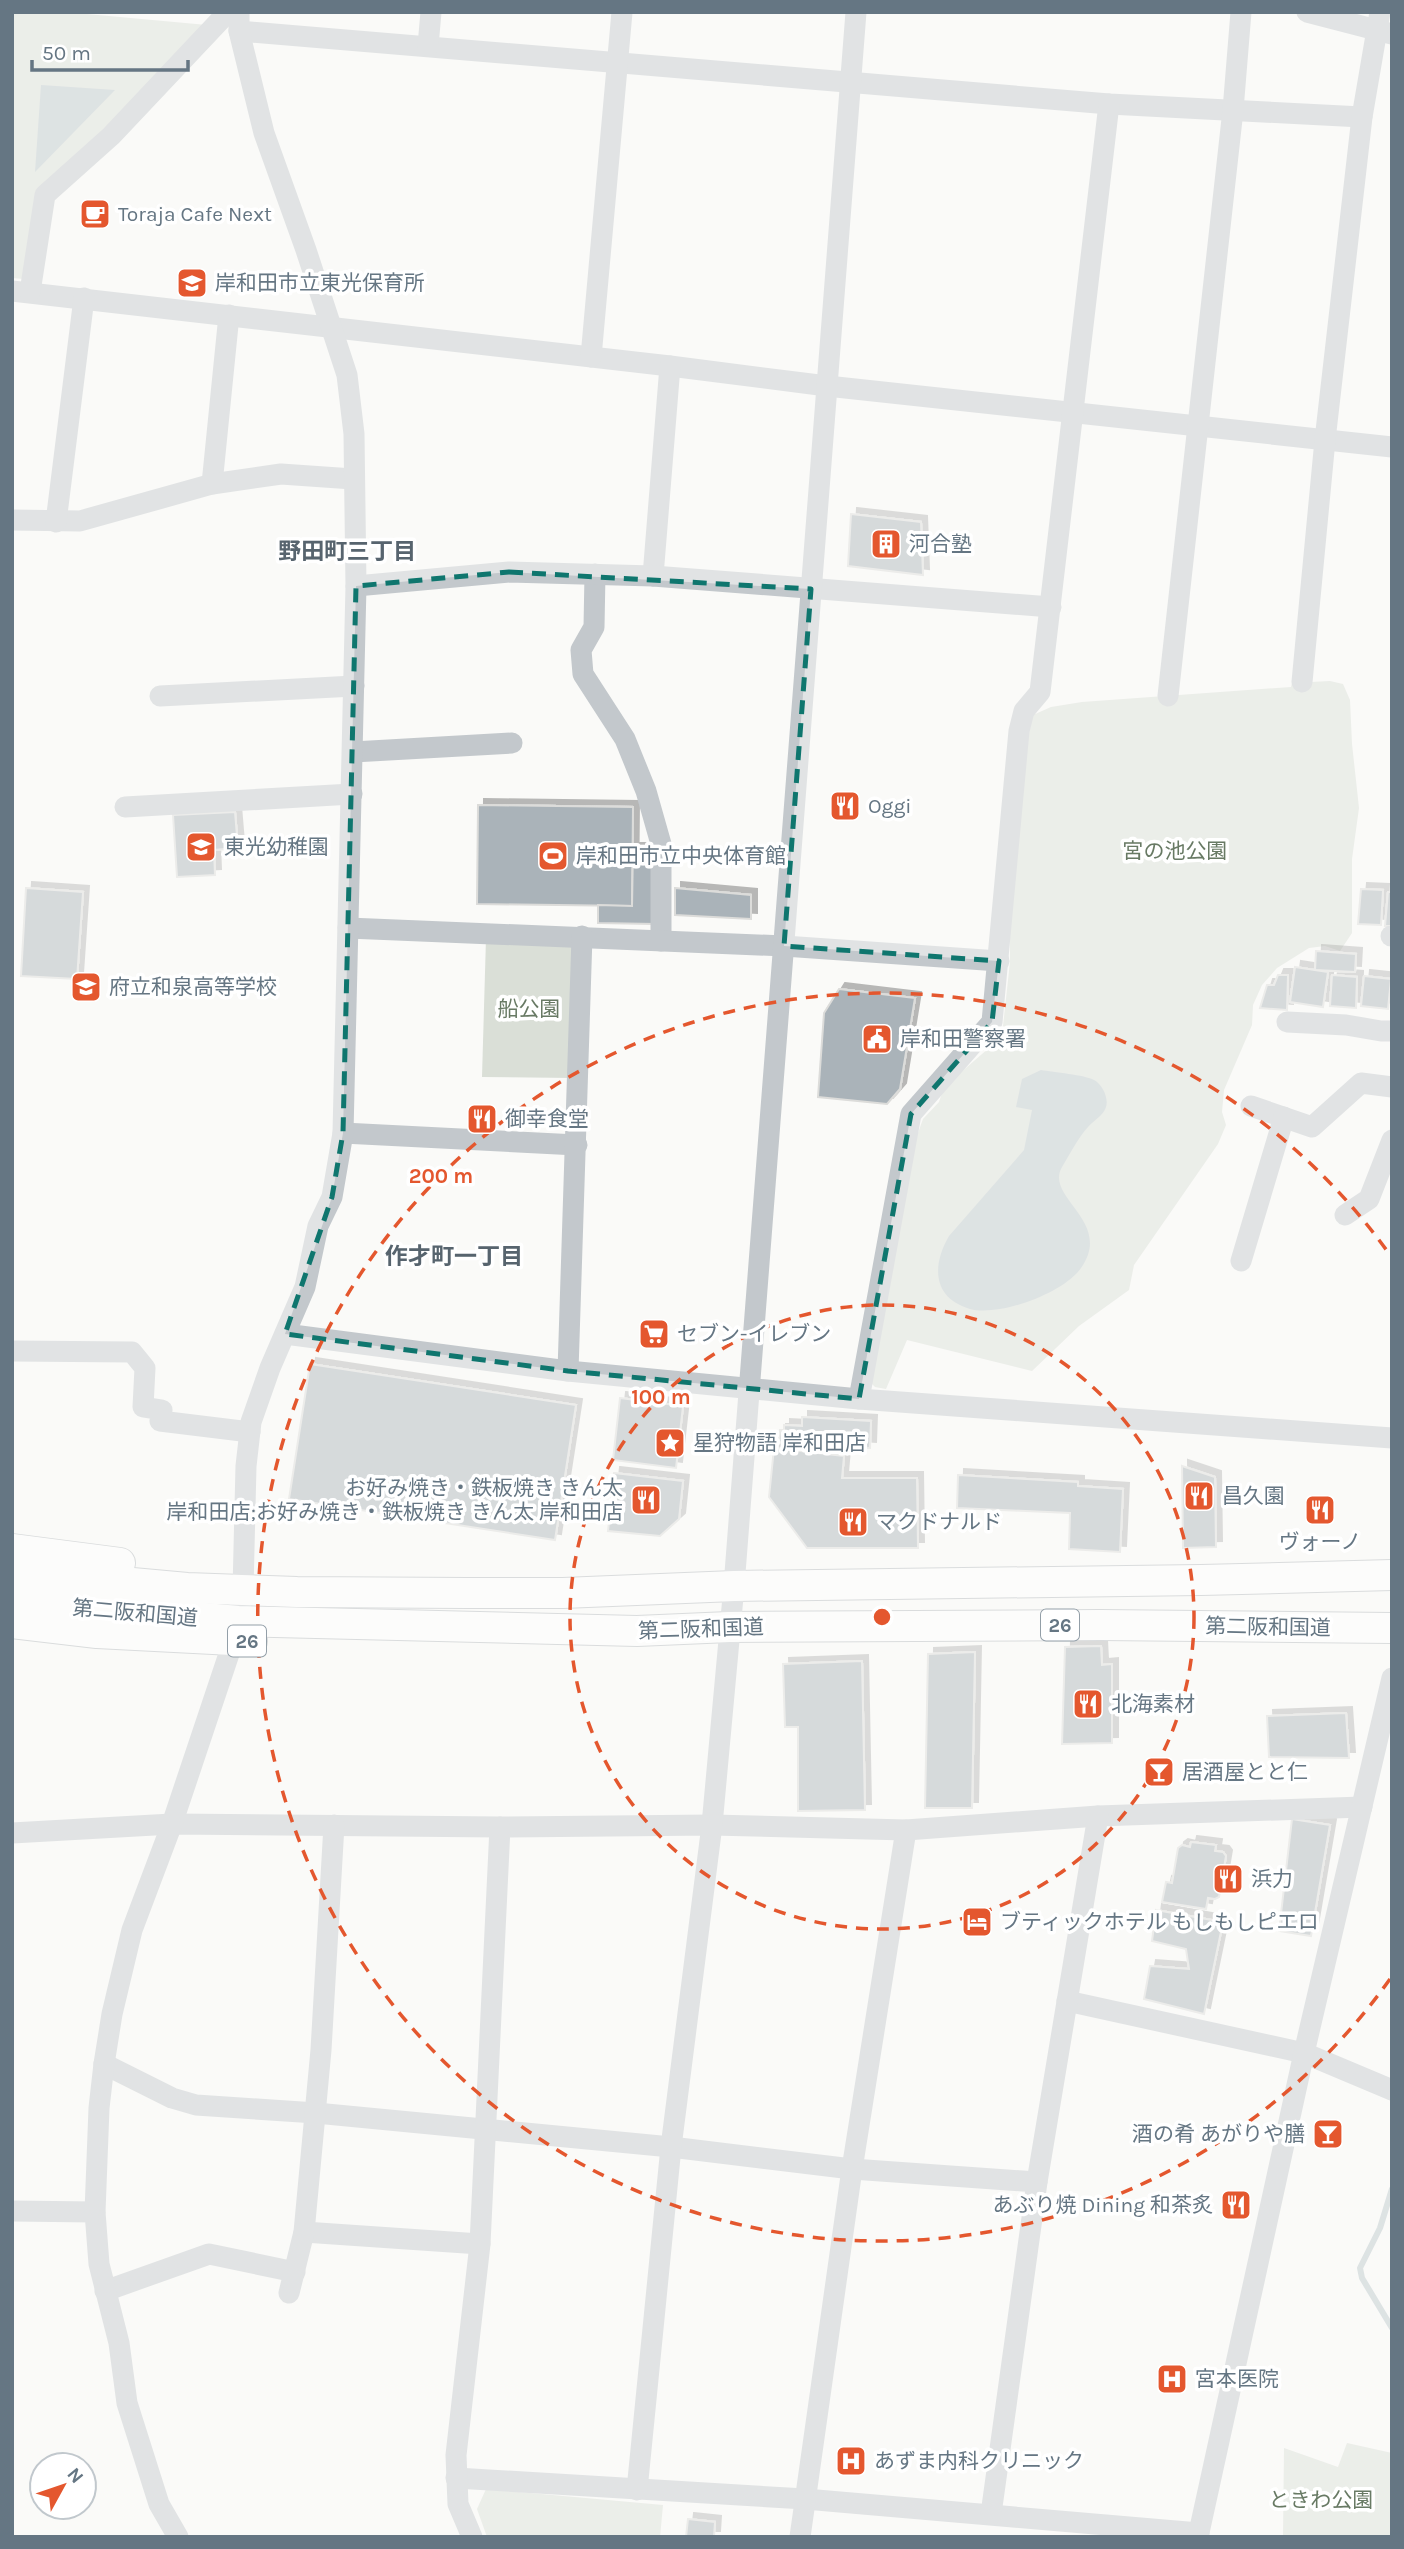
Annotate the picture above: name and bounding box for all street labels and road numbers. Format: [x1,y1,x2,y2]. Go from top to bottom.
street label: 第二阪和国道 [71,1596,199,1630]
road number: 26 [1041,1610,1079,1640]
street label: 第二阪和国道 [1205,1614,1331,1640]
street label: 第二阪和国道 [638,1615,764,1643]
road number: 26 [228,1625,266,1656]

